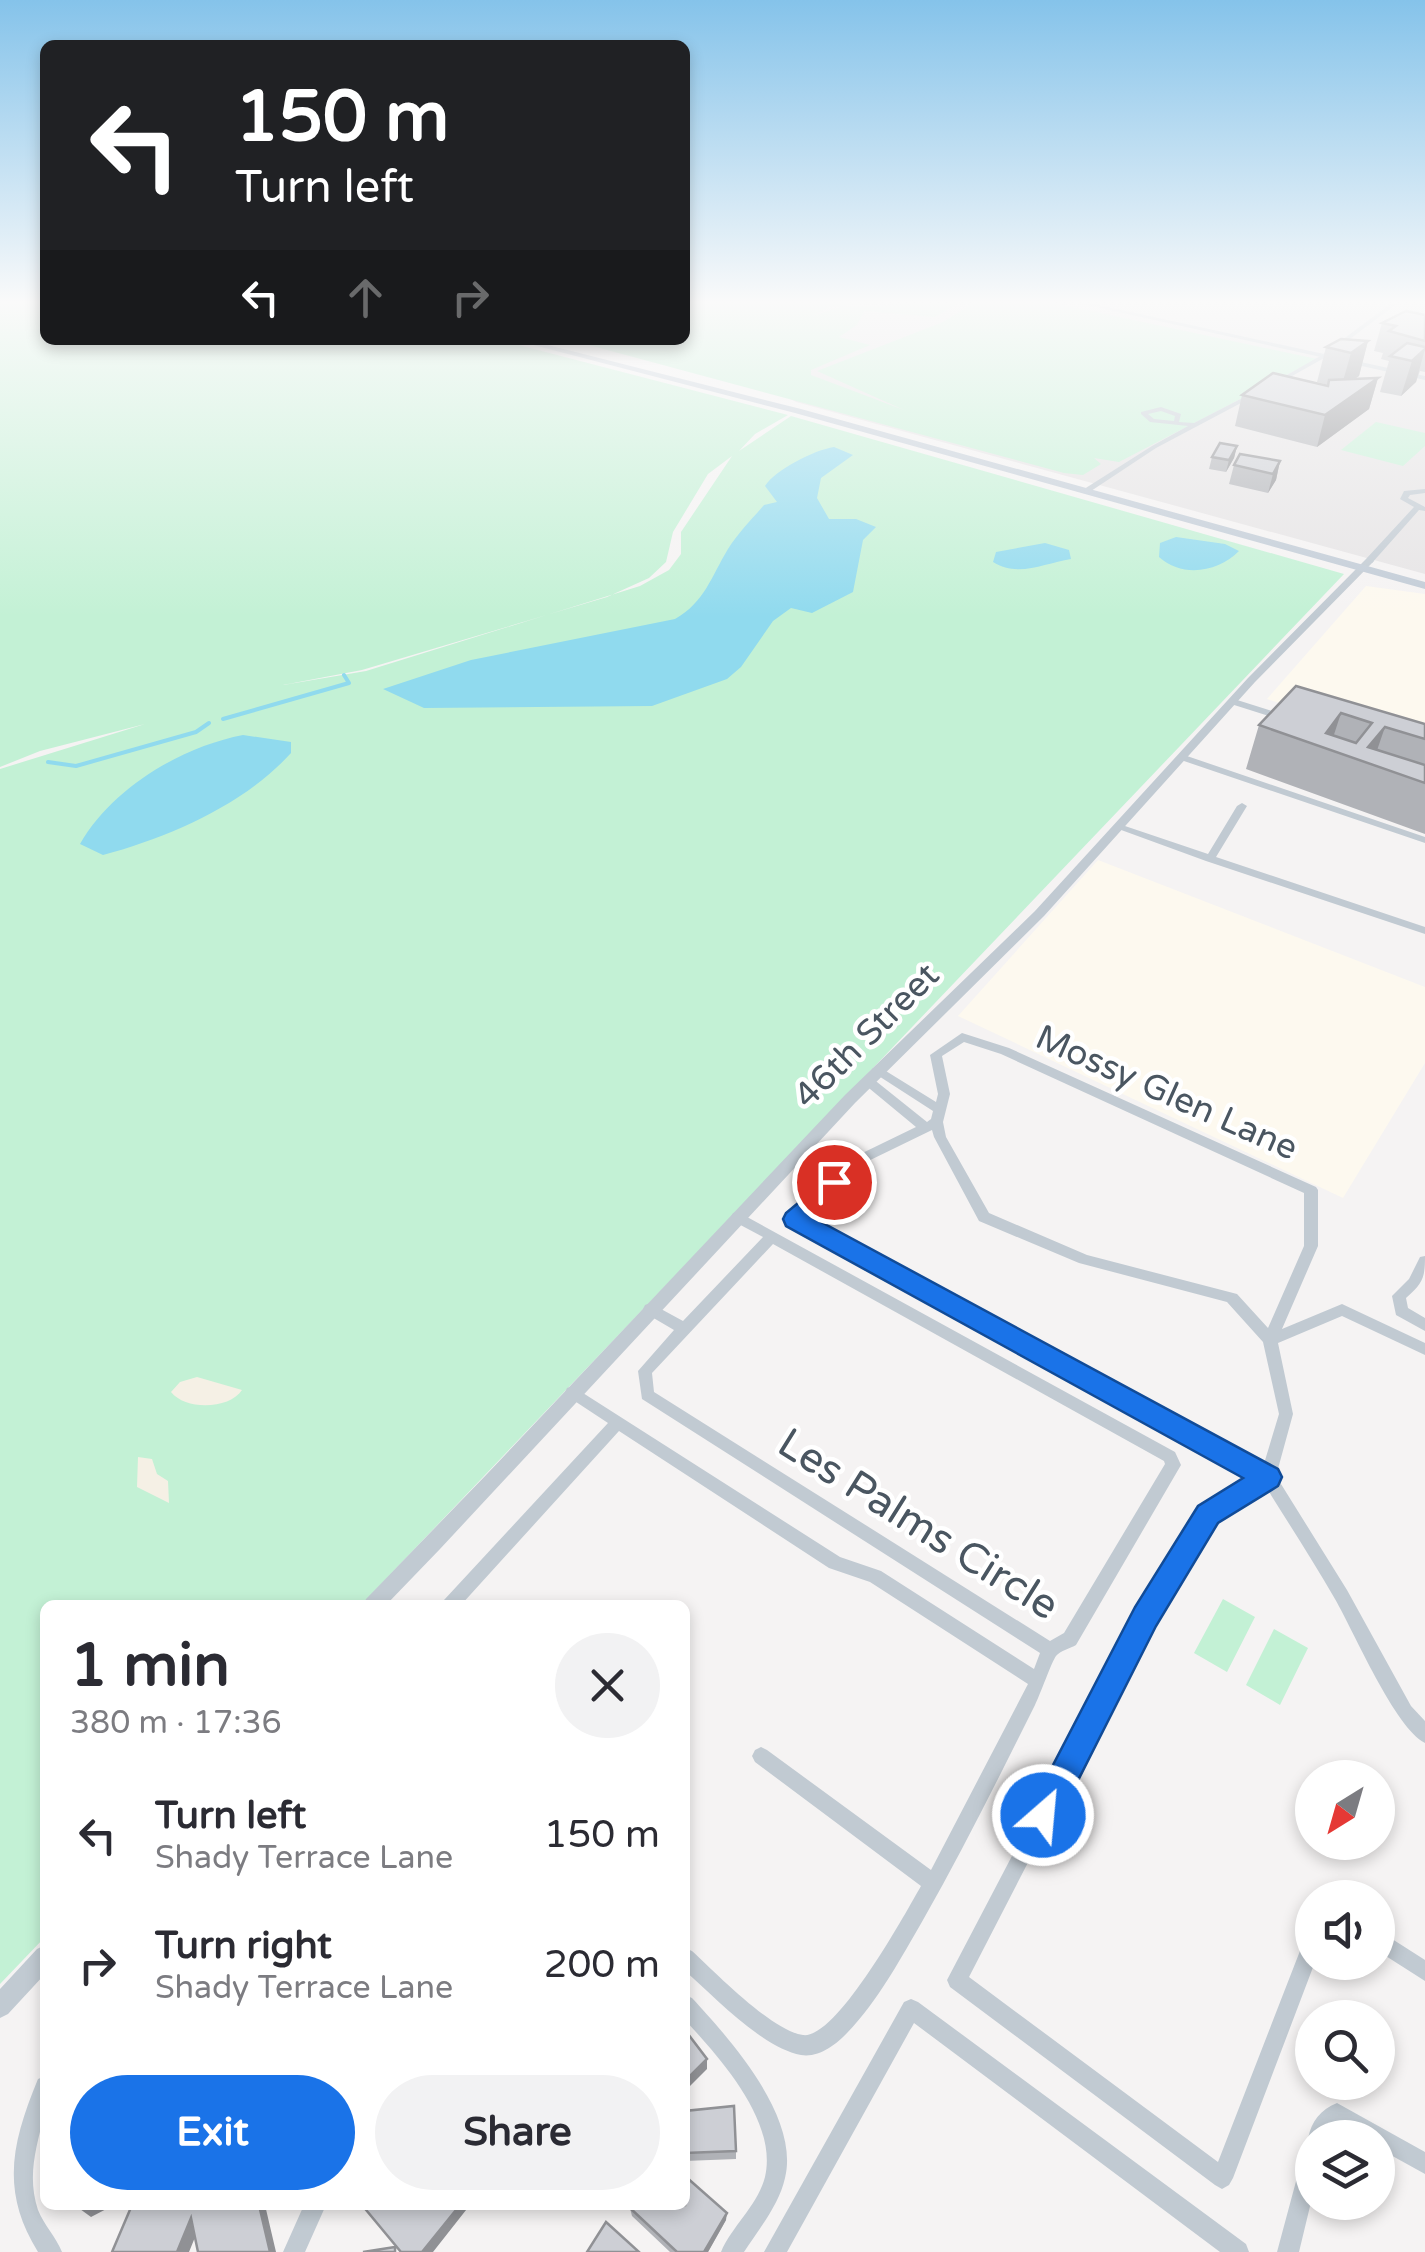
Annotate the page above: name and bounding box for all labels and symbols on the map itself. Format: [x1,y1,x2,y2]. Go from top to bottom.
street label: 46th Street [785,954,948,1117]
street label: Mossy Glen Lane [1029,1016,1304,1170]
pin [792,1140,877,1225]
street label: Les Palms Circle [768,1417,1068,1631]
north arrow [1295,1760,1395,1860]
position arrow [991,1763,1095,1867]

